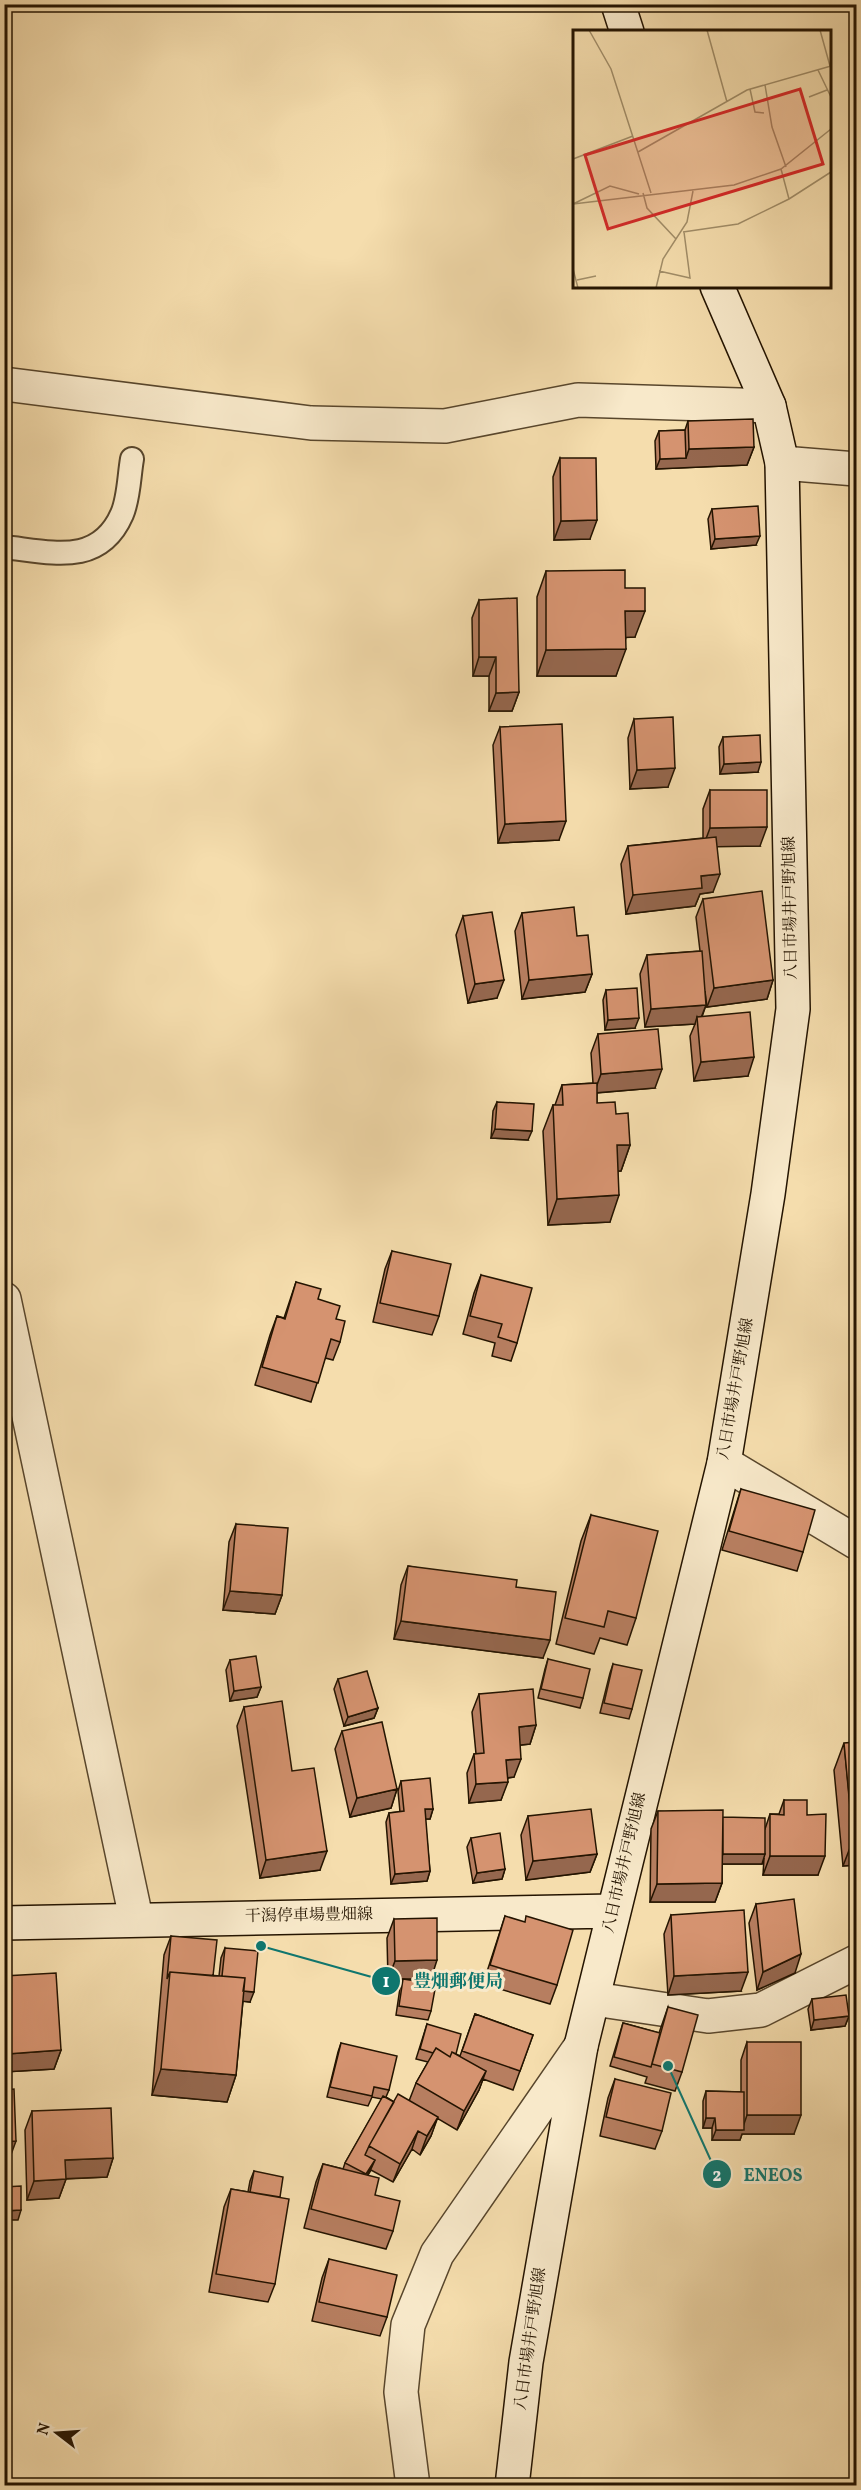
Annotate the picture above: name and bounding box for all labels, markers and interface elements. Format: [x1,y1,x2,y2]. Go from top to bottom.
inset map [573,30,831,288]
street label: 八日市場井戸野旭線 [779,836,803,980]
street label: 八日市場井戸野旭線 [713,1316,759,1462]
street label: 八日市場井戸野旭線 [598,1790,652,1936]
street label: 干潟停車場豊畑線 [245,1904,373,1928]
callout: 豊畑郵便局 [371,1963,515,1999]
text: 1 [382,1970,390,1995]
text: 豊畑郵便局 [413,1970,503,1995]
callout: ENEOS [702,2156,815,2192]
text: 2 [712,2164,722,2189]
text: ENEOS [743,2164,803,2189]
street label: 八日市場井戸野旭線 [510,2266,552,2412]
north arrow [27,2403,87,2463]
text: N [32,2420,57,2438]

